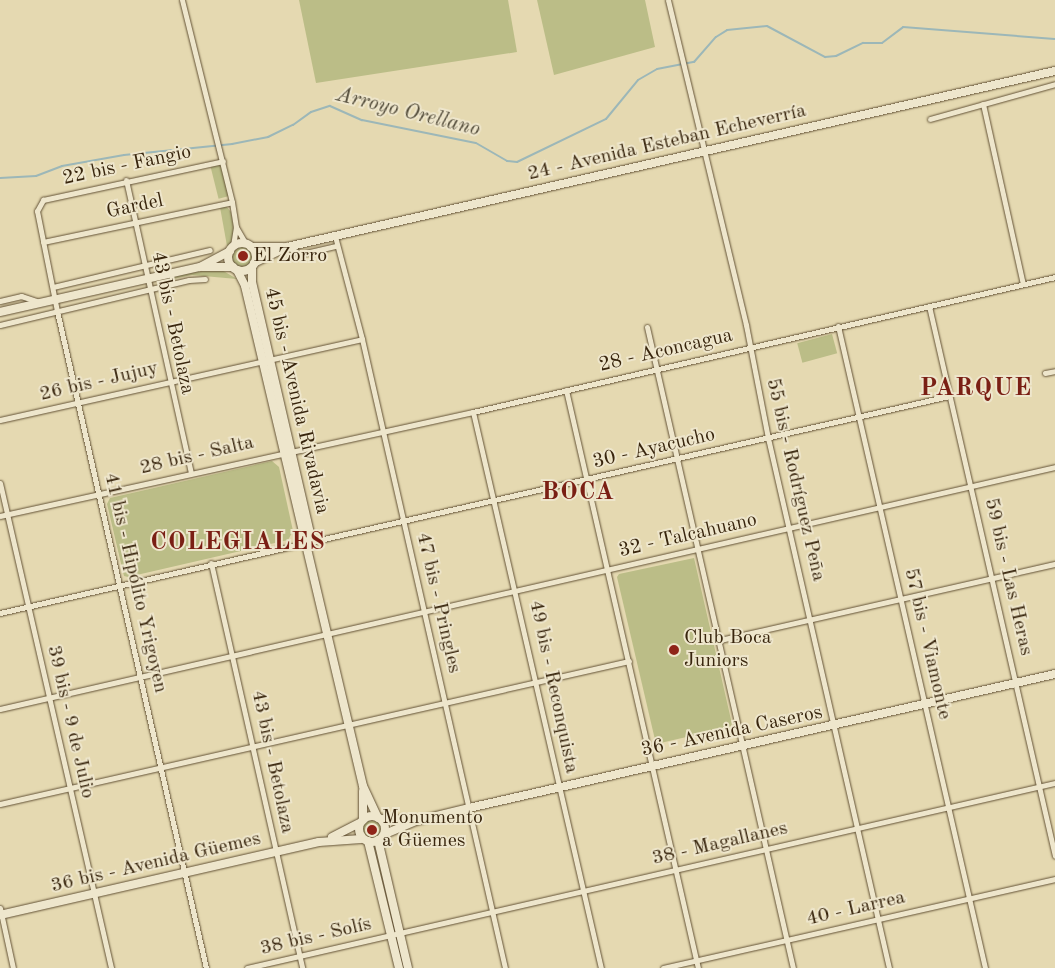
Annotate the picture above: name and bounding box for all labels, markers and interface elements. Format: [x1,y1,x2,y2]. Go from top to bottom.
water label: Arroyo Orellano [334,83,482,143]
street label: 24 - Avenida Esteban Echeverría [525,99,809,187]
street label: 22 bis - Fangio [61,141,193,191]
street label: Gardel [104,189,166,225]
place label: El Zorro [253,244,327,268]
street label: 43 bis - Betolaza [145,249,199,397]
marker: El Zorro [237,250,249,262]
street label: 45 bis - Avenida Rivadavia [258,285,334,517]
street label: 28 - Aconcagua [597,324,735,378]
street label: 26 bis - Jujuy [37,357,161,407]
district label: PARQUE [919,374,1033,404]
street label: 55 bis - Rodríguez Peña [760,376,830,584]
street label: 30 - Ayacucho [590,423,718,475]
street label: 28 bis - Salta [138,431,256,481]
street label: 41 bis - Hipólito Yrigoyen [98,471,172,695]
district label: BOCA [541,478,615,508]
street label: 59 bis - Las Heras [978,496,1038,658]
street label: 32 - Talcahuano [617,508,759,564]
district label: COLEGIALES [149,528,327,558]
street label: 47 bis - Pringles [410,530,466,676]
street label: 57 bis - Viamonte [898,566,956,722]
street label: 49 bis - Reconquista [523,598,583,776]
place label: Club Boca Juniors [684,626,772,673]
street label: 39 bis - 9 de Julio [41,643,99,801]
marker: Club Boca Juniors [668,644,680,656]
street label: 43 bis - Betolaza [245,688,299,836]
street label: 36 - Avenida Caseros [639,701,825,763]
place label: Monumento a Güemes [382,806,483,853]
street label: 38 - Magallanes [650,817,790,871]
marker: Monumento a Güemes [366,824,378,836]
street label: 36 bis - Avenida Güemes [49,827,263,899]
street label: 40 - Larrea [804,886,908,932]
street label: 38 bis - Solís [258,913,374,961]

